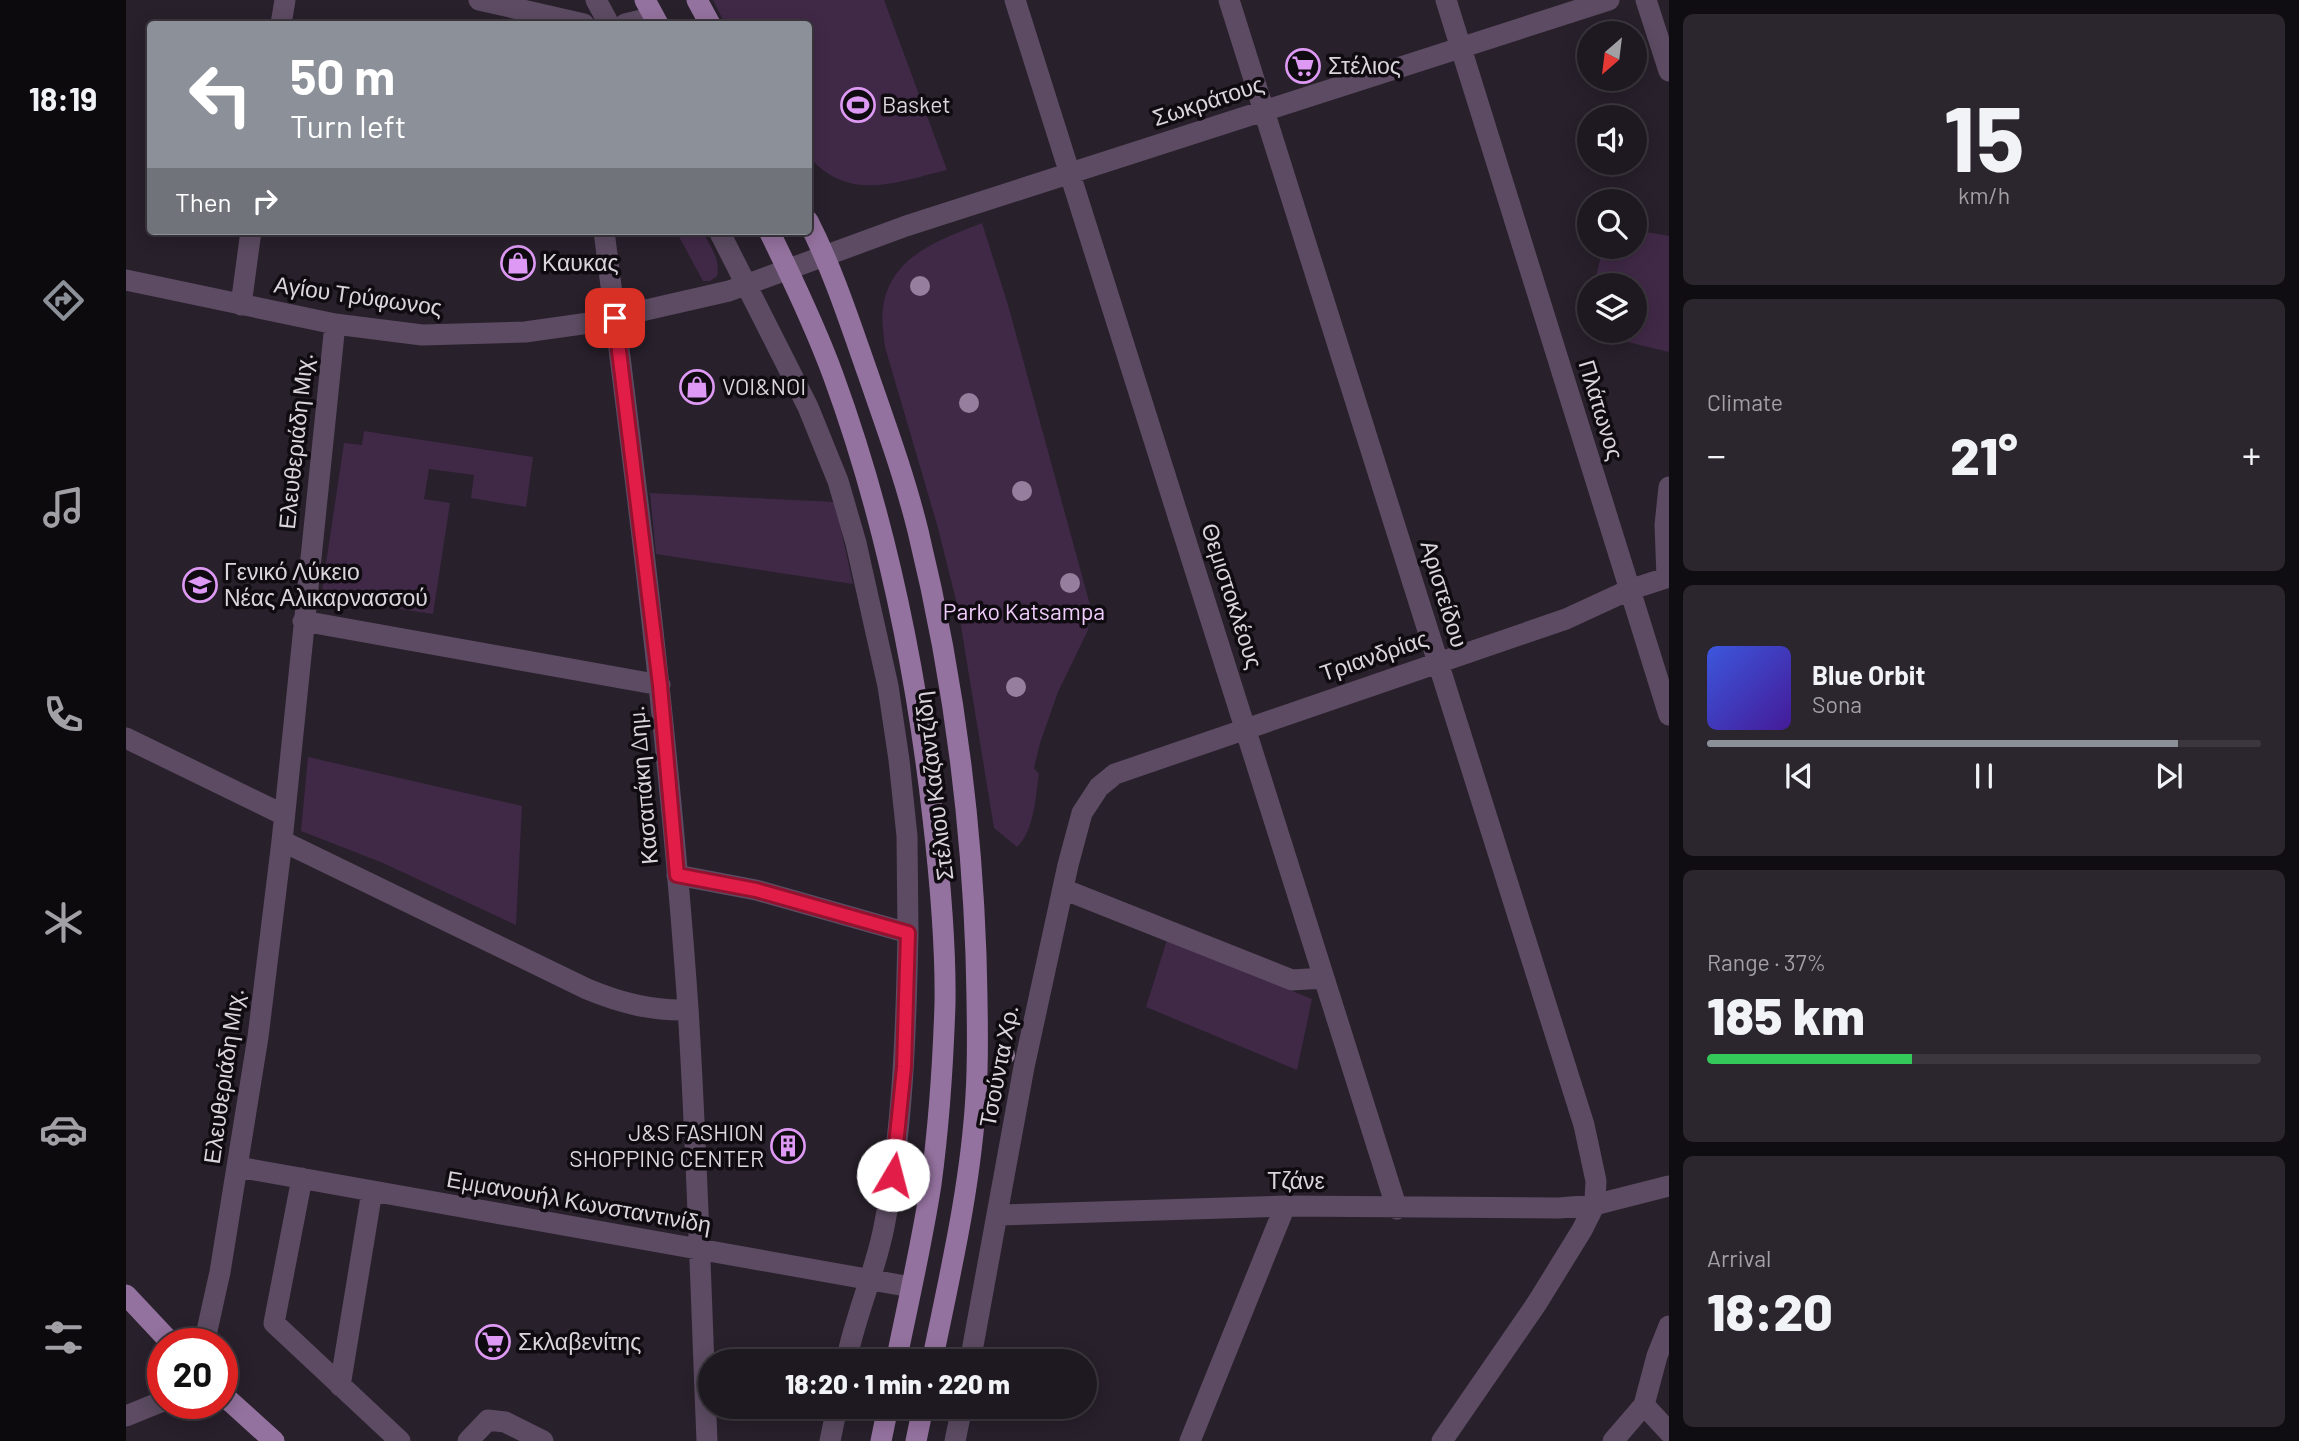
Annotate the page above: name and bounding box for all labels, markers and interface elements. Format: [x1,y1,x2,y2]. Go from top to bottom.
north arrow [1577,21,1647,91]
map controls [1577,21,1647,343]
text: 50 m [290,46,395,105]
supermarket icon: Στέλιος [1284,47,1322,85]
icon: left [175,49,266,140]
place label: Στέλιος [1328,51,1401,79]
street label: Σωκράτους [1149,69,1267,131]
text: 18:19 [29,79,97,117]
text: 15 [1943,81,2025,190]
sports icon: Basket [839,86,877,124]
place label: Basket [882,90,951,118]
button: sound [1577,105,1647,175]
text: Turn left [290,106,407,144]
text: km/h [1958,181,2010,209]
icon: right [246,182,284,220]
text: Then [175,186,232,217]
button: search [1577,189,1647,259]
shop icon: Καυκας [499,244,537,282]
place label: Καυκας [542,248,619,276]
street label: Αγίου Τρύφωνος [272,269,444,321]
button: layers [1577,273,1647,343]
icon: directions [39,276,88,325]
pin [585,288,645,348]
icon: arrive [596,299,634,337]
street label: Ελευθεριάδη Μιχ. [272,351,318,530]
street label: Πλάτωνος [1573,356,1630,463]
shop icon: VOI&NOI [678,368,716,406]
place label: VOI&NOI [722,372,806,400]
text: Climate [1707,388,1783,416]
text: 21° [1950,423,2018,485]
text: − [1707,431,1726,477]
text: + [2242,431,2261,477]
icon: music [39,483,88,532]
street label: Θεμιστοκλέους [1196,519,1270,672]
street label: Αριστείδου [1415,537,1474,651]
place label: Γενικό Λύκειο Νέας Αλικαρνασσού [224,557,428,611]
school or university icon: Γενικό Λύκειο Νέας Αλικαρνασσού [181,566,219,604]
park label: Parko Katsampa [943,597,1105,625]
street label: Τριανδρίας [1316,624,1431,687]
text: Blue Orbit [1812,659,1925,690]
icon: phone [39,690,88,739]
street label: Στέλιου Καζαντζίδη [908,690,959,882]
text: Sona [1812,690,1862,718]
street label: Κασαπάκη Δημ. [621,705,663,866]
icon: previous [1780,757,1818,795]
icon: pause [1965,757,2003,795]
icon: next [2150,757,2188,795]
icon: climate [39,898,88,947]
text: Range · 37% [1707,948,1826,976]
text: 185 km [1707,983,1865,1045]
street label: Ελευθεριάδη Μιχ. [197,986,249,1166]
street label: Τσούντα Χρ. [972,1002,1024,1129]
icon: car [39,1105,88,1154]
place label: J&S FASHION SHOPPING CENTER [569,1118,764,1172]
building icon: J&S FASHION SHOPPING CENTER [769,1127,807,1165]
position arrow [856,1138,930,1212]
street label: Εμμανουήλ Κωνσταντινίδη [445,1164,714,1238]
street label: Τζάνε [1267,1166,1325,1194]
text: Arrival [1707,1244,1771,1272]
text: 18:20 [1707,1279,1833,1341]
icon: filters [39,1313,88,1362]
supermarket icon: Σκλαβενίτης [474,1323,512,1361]
place label: Σκλαβενίτης [518,1327,641,1355]
speed limit sign: 20 [147,1328,238,1419]
text: 18:20 · 1 min · 220 m [785,1368,1010,1399]

